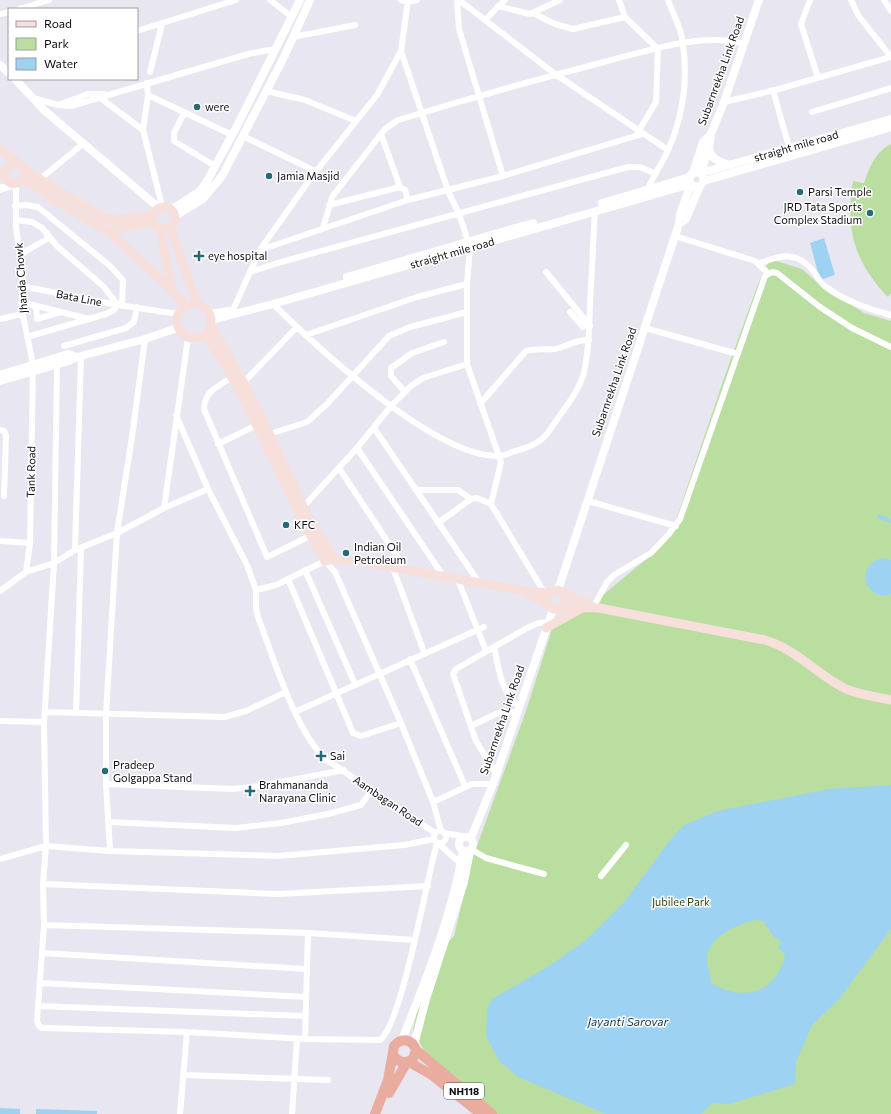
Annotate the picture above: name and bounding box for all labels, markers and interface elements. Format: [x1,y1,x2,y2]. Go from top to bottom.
legend [8,8,138,80]
street label: Subarnrekha Link Road [695,15,746,127]
text: Road [44,16,72,30]
text: Park [44,36,70,50]
text: Water [44,56,78,70]
place label: were [205,100,230,113]
marker: were [192,102,202,112]
street label: straight mile road [752,127,840,164]
place label: Jamia Masjid [277,169,339,183]
marker: Jamia Masjid [264,171,274,181]
place label: Parsi Temple [808,185,872,198]
marker: Parsi Temple [795,187,805,197]
place label: JRD Tata Sports Complex Stadium [774,200,862,226]
marker: JRD Tata Sports Complex Stadium [865,208,875,218]
street label: straight mile road [408,234,496,271]
street label: Jhanda Chowk [12,242,30,314]
place label: eye hospital [208,249,267,262]
marker: eye hospital [193,250,205,262]
street label: Bata Line [55,287,103,308]
street label: Subarnrekha Link Road [589,325,638,438]
street label: Tank Road [24,446,37,498]
place label: KFC [294,518,315,531]
marker: KFC [281,520,291,530]
place label: Indian Oil Petroleum [354,540,406,566]
marker: Indian Oil Petroleum [341,548,351,558]
street label: Subarnrekha Link Road [477,663,526,776]
place label: Sai [330,749,345,762]
marker: Sai [315,750,327,762]
place label: Pradeep Golgappa Stand [113,758,192,784]
marker: Pradeep Golgappa Stand [100,766,110,776]
street label: Aambagan Road [351,773,425,829]
place label: Brahmananda Narayana Clinic [259,778,336,804]
marker: Brahmananda Narayana Clinic [244,785,256,797]
park label: Jubilee Park [652,895,710,909]
water label: Jayanti Sarovar [587,1014,670,1029]
road number: NH118 [444,1083,484,1099]

